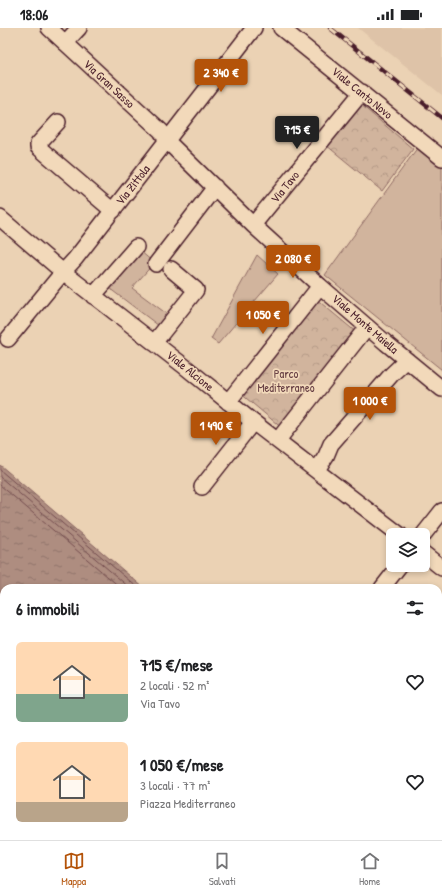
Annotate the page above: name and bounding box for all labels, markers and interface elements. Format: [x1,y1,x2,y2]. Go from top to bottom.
text: 18:06 [20,4,48,25]
street label: Via Gran Sasso [80,55,139,112]
pin: 2 340 € [184,59,258,93]
text: 2 340 € [204,63,238,81]
street label: Viale Canto Novo [328,63,397,123]
pin: 715 € [269,116,325,150]
text: 715 € [284,120,310,138]
street label: Via Zittola [112,161,154,208]
street label: Via Tavo [266,167,303,206]
pin: 2 080 € [256,245,330,279]
text: 2 080 € [275,249,311,267]
street label: Viale Monte Maiella [328,290,402,357]
pin: 1 050 € [226,301,300,335]
text: 1 050 € [246,305,280,323]
street label: Viale Alcione [163,346,218,395]
park label: Parco Mediterraneo [257,365,315,396]
pin: 1 000 € [333,387,407,421]
text: 1 000 € [353,391,387,409]
pin: 1 490 € [179,412,253,446]
text: 1 490 € [200,416,232,434]
map controls [386,528,430,572]
button: layers [386,528,430,572]
text: 6 immobili [16,597,80,620]
icon: filters [404,597,426,619]
text: 715 €/mese [140,653,213,676]
icon: home [48,658,96,706]
icon: heart [404,671,426,693]
text: 2 locali · 52 m² [140,676,209,694]
text: Via Tavo [140,694,180,712]
text: 1 050 €/mese [140,753,223,776]
icon: home [48,758,96,806]
icon: heart [404,771,426,793]
text: 3 locali · 77 m² [140,776,210,794]
text: Piazza Mediterraneo [140,794,235,812]
tab: Mappa [61,850,86,888]
tab: Salvati [209,850,236,888]
tab: Home [359,850,381,888]

